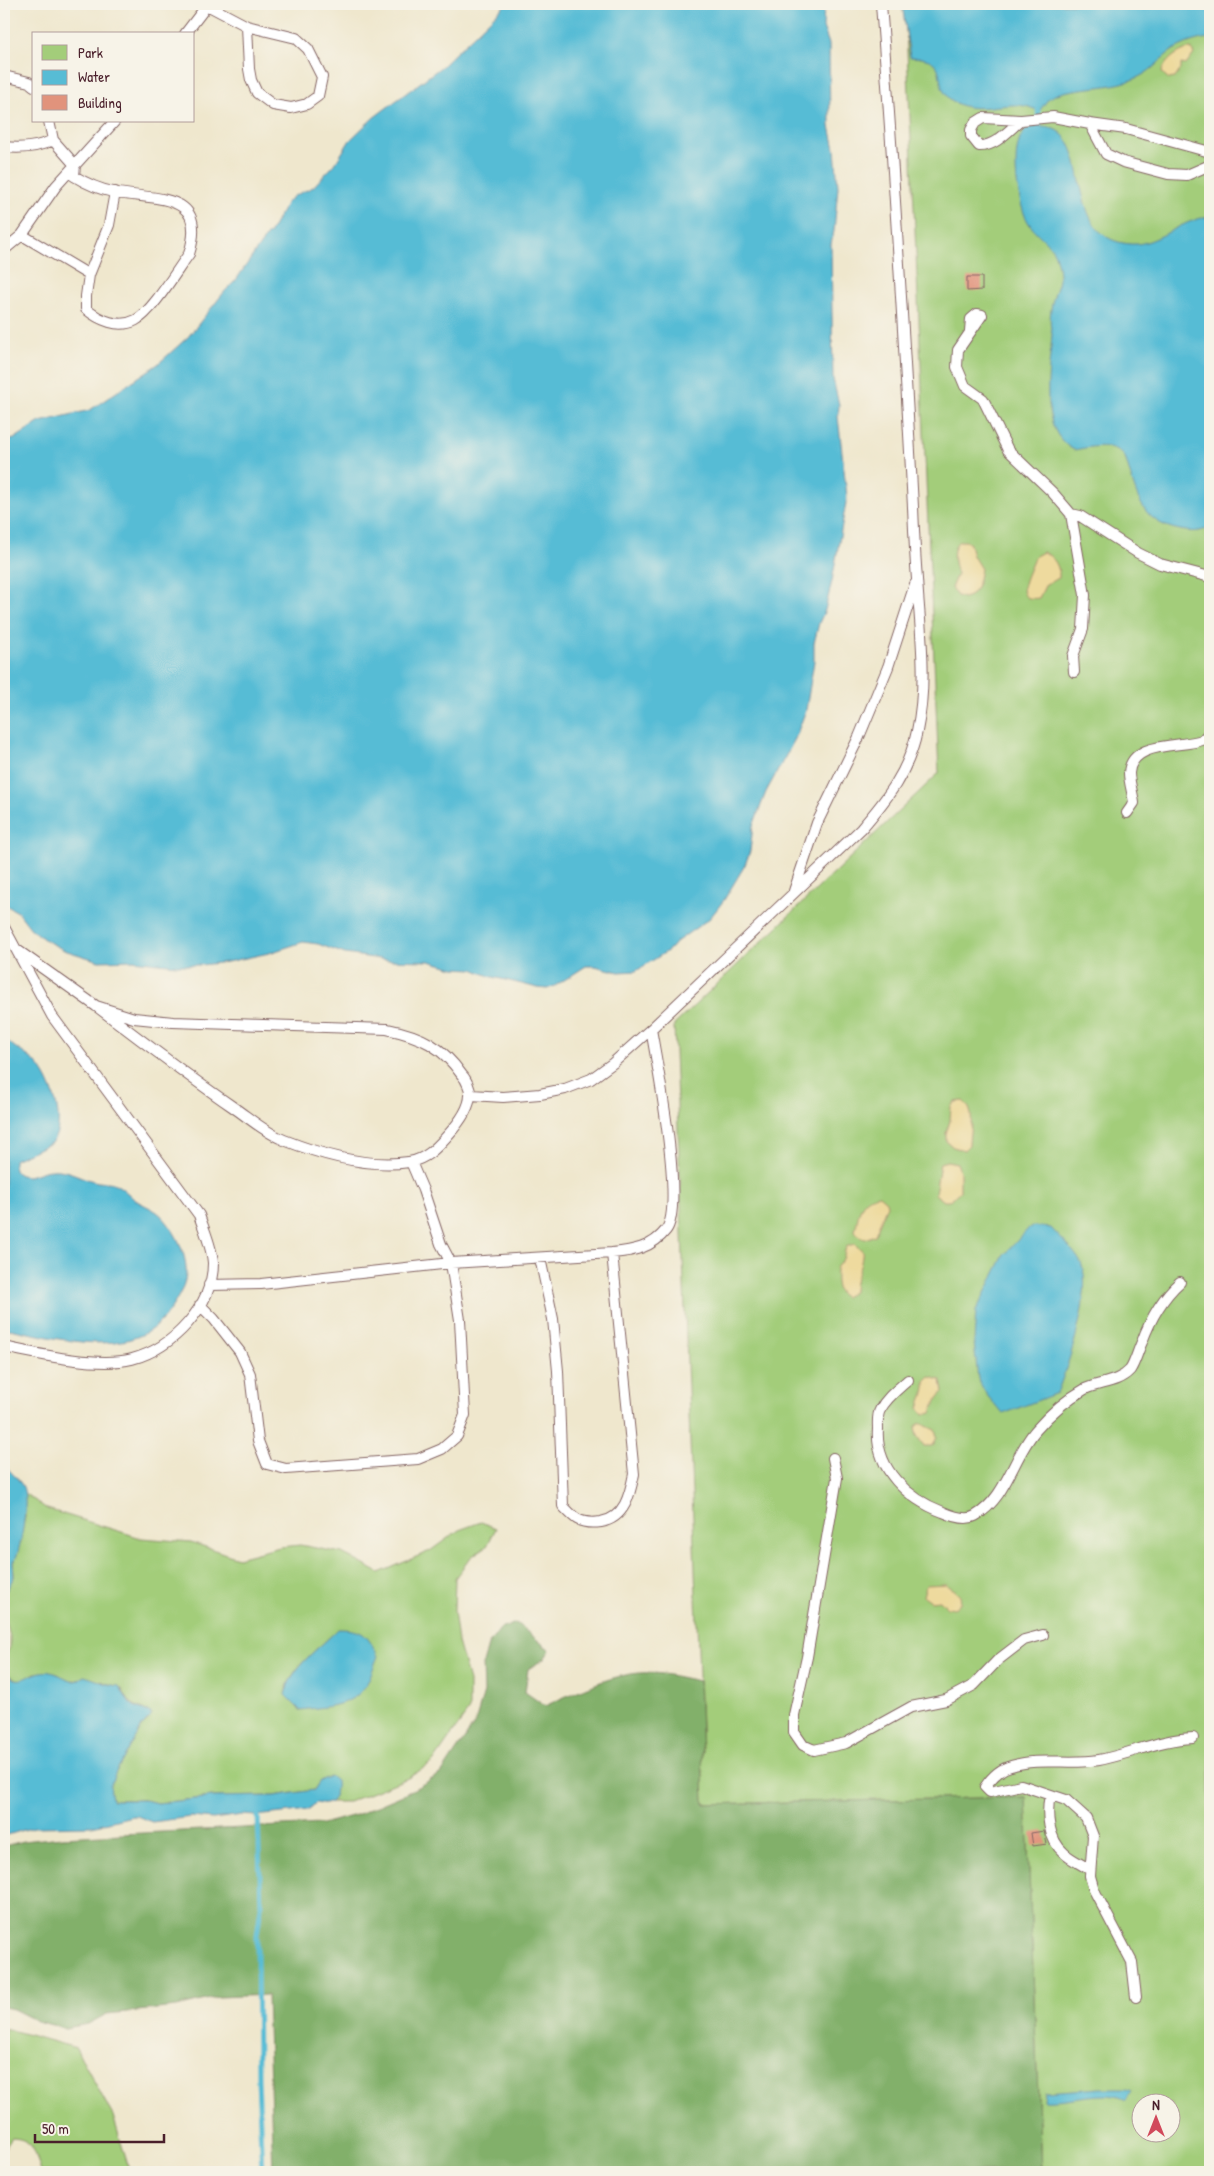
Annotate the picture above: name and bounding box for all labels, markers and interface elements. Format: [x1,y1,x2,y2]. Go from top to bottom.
legend [32,32,195,122]
text: Park [78,42,103,63]
text: Water [78,66,110,87]
text: Building [78,92,122,113]
north arrow [1132,2094,1182,2144]
text: N [1152,2095,1160,2114]
scale bar [35,2111,164,2143]
text: 50 m [42,2118,69,2139]

